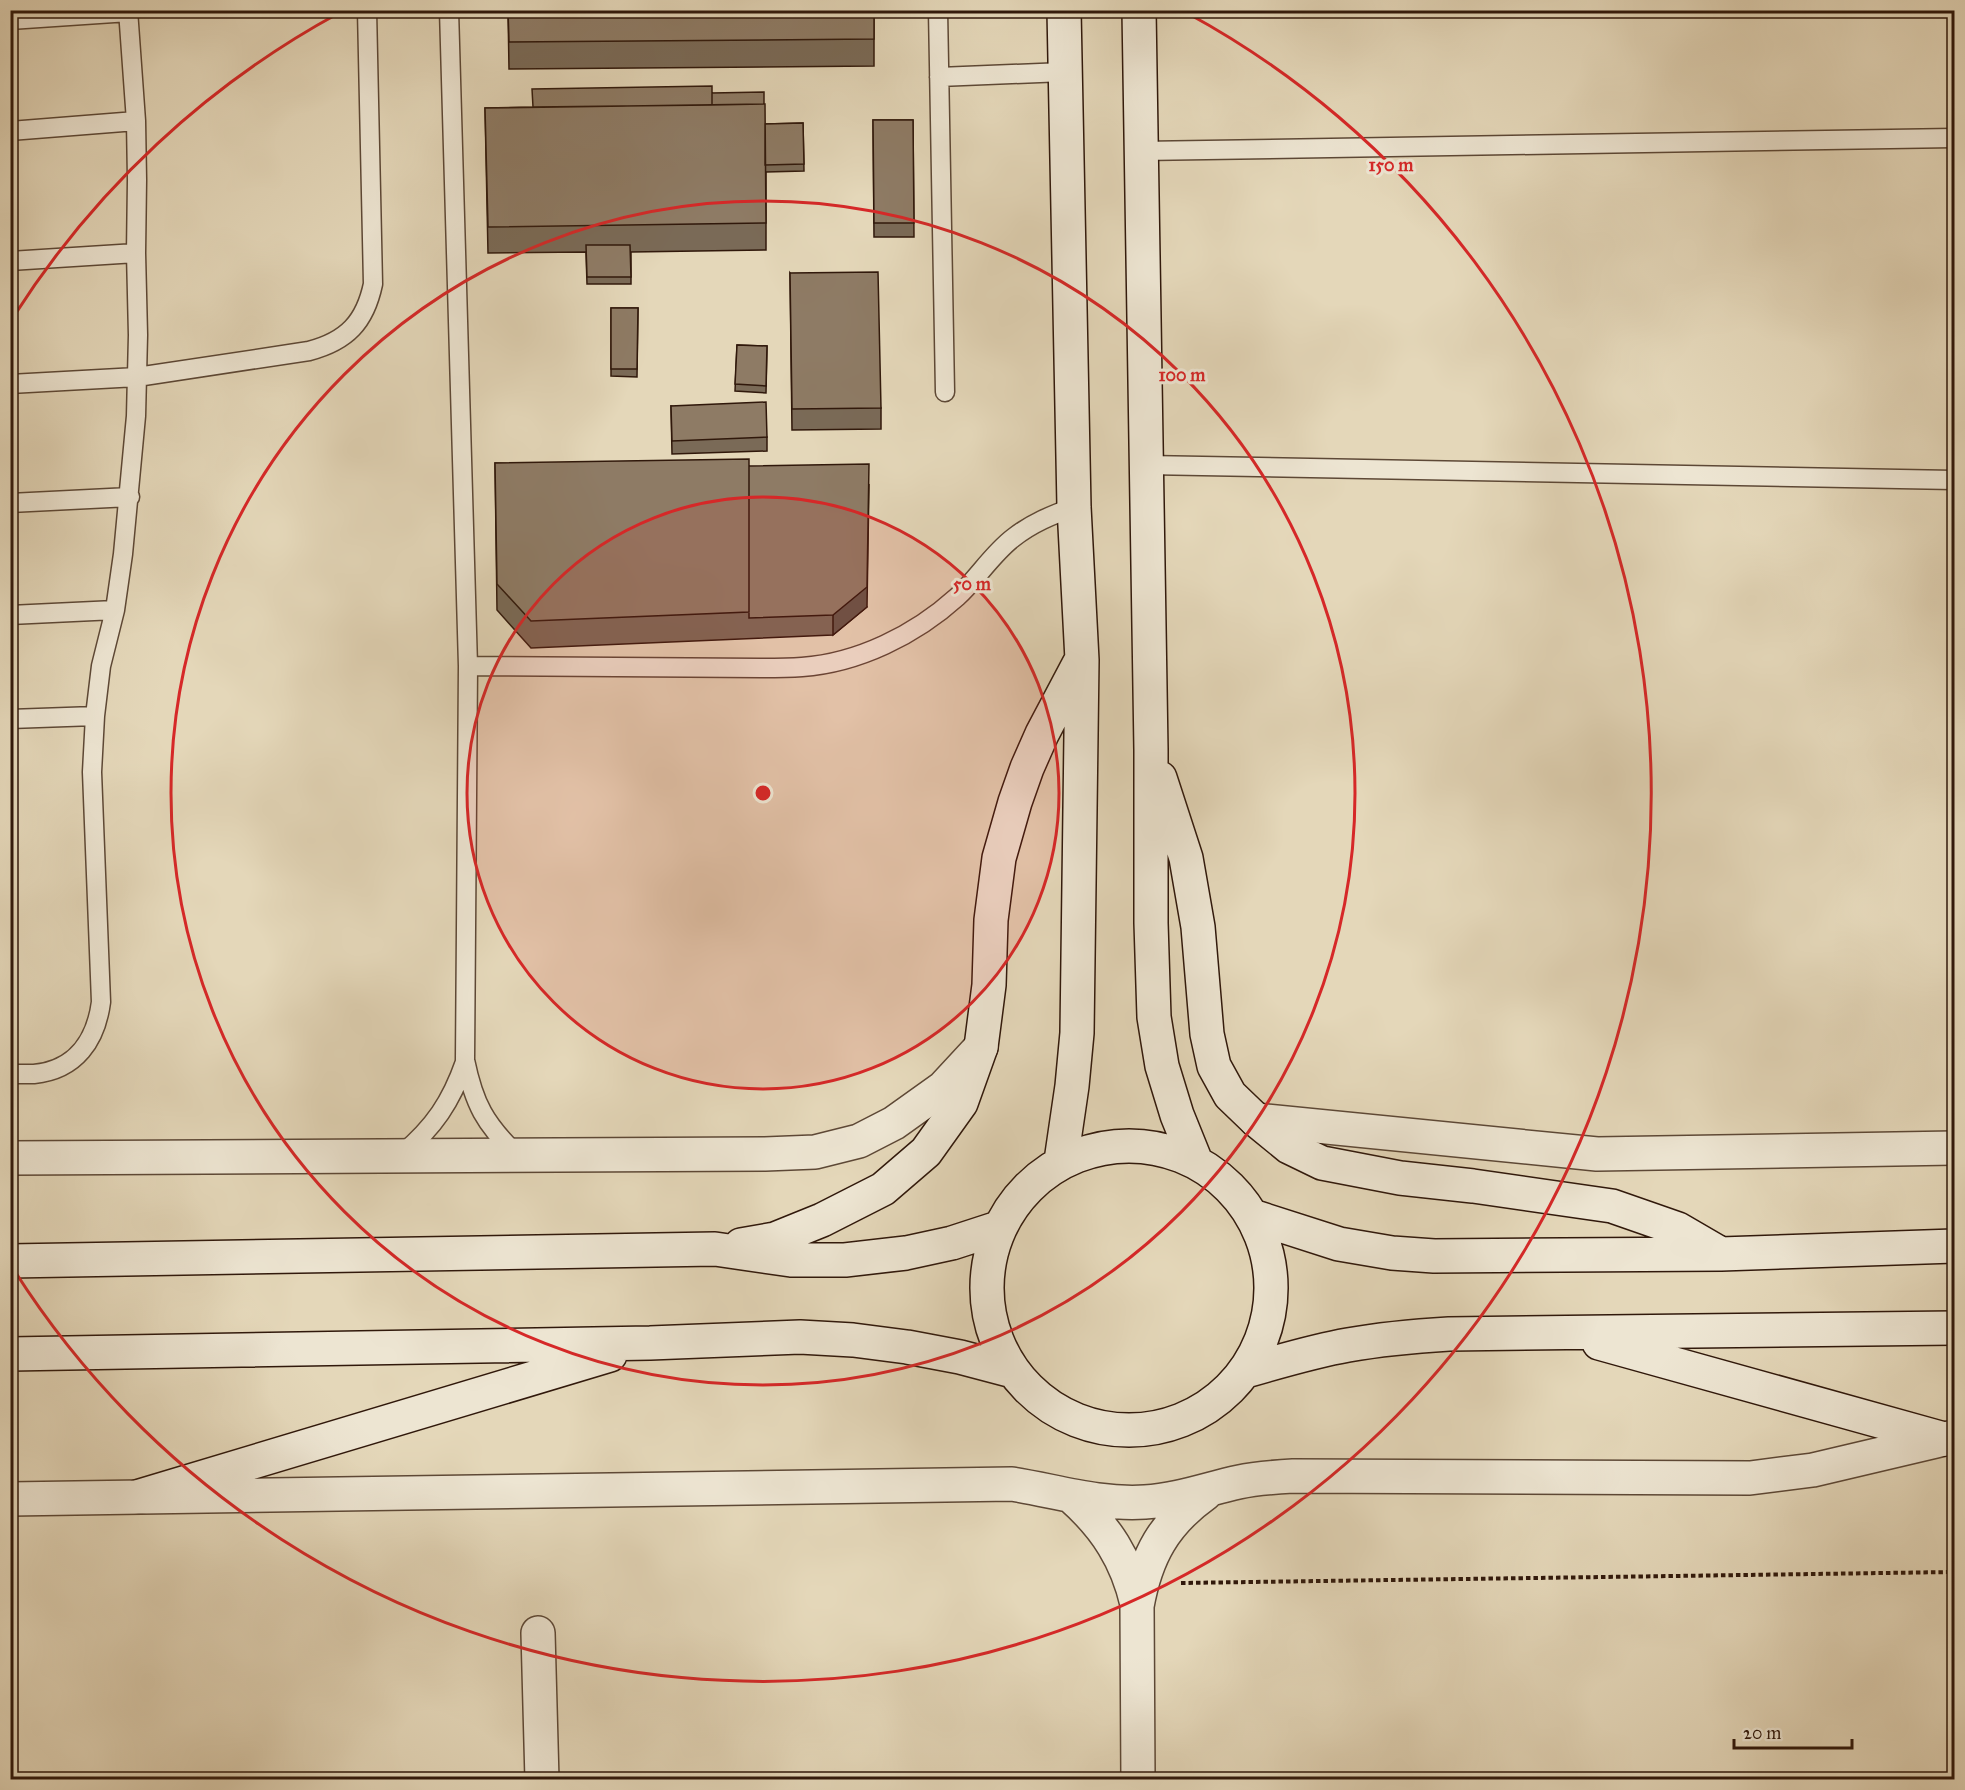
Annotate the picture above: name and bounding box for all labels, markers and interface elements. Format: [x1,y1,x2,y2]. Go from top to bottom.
text: 150 m [1369,154,1414,176]
text: 100 m [1159,364,1206,386]
text: 50 m [953,573,992,595]
centre of rings [753,783,773,803]
scale bar [1734,1712,1852,1750]
text: 20 m [1743,1722,1781,1744]

